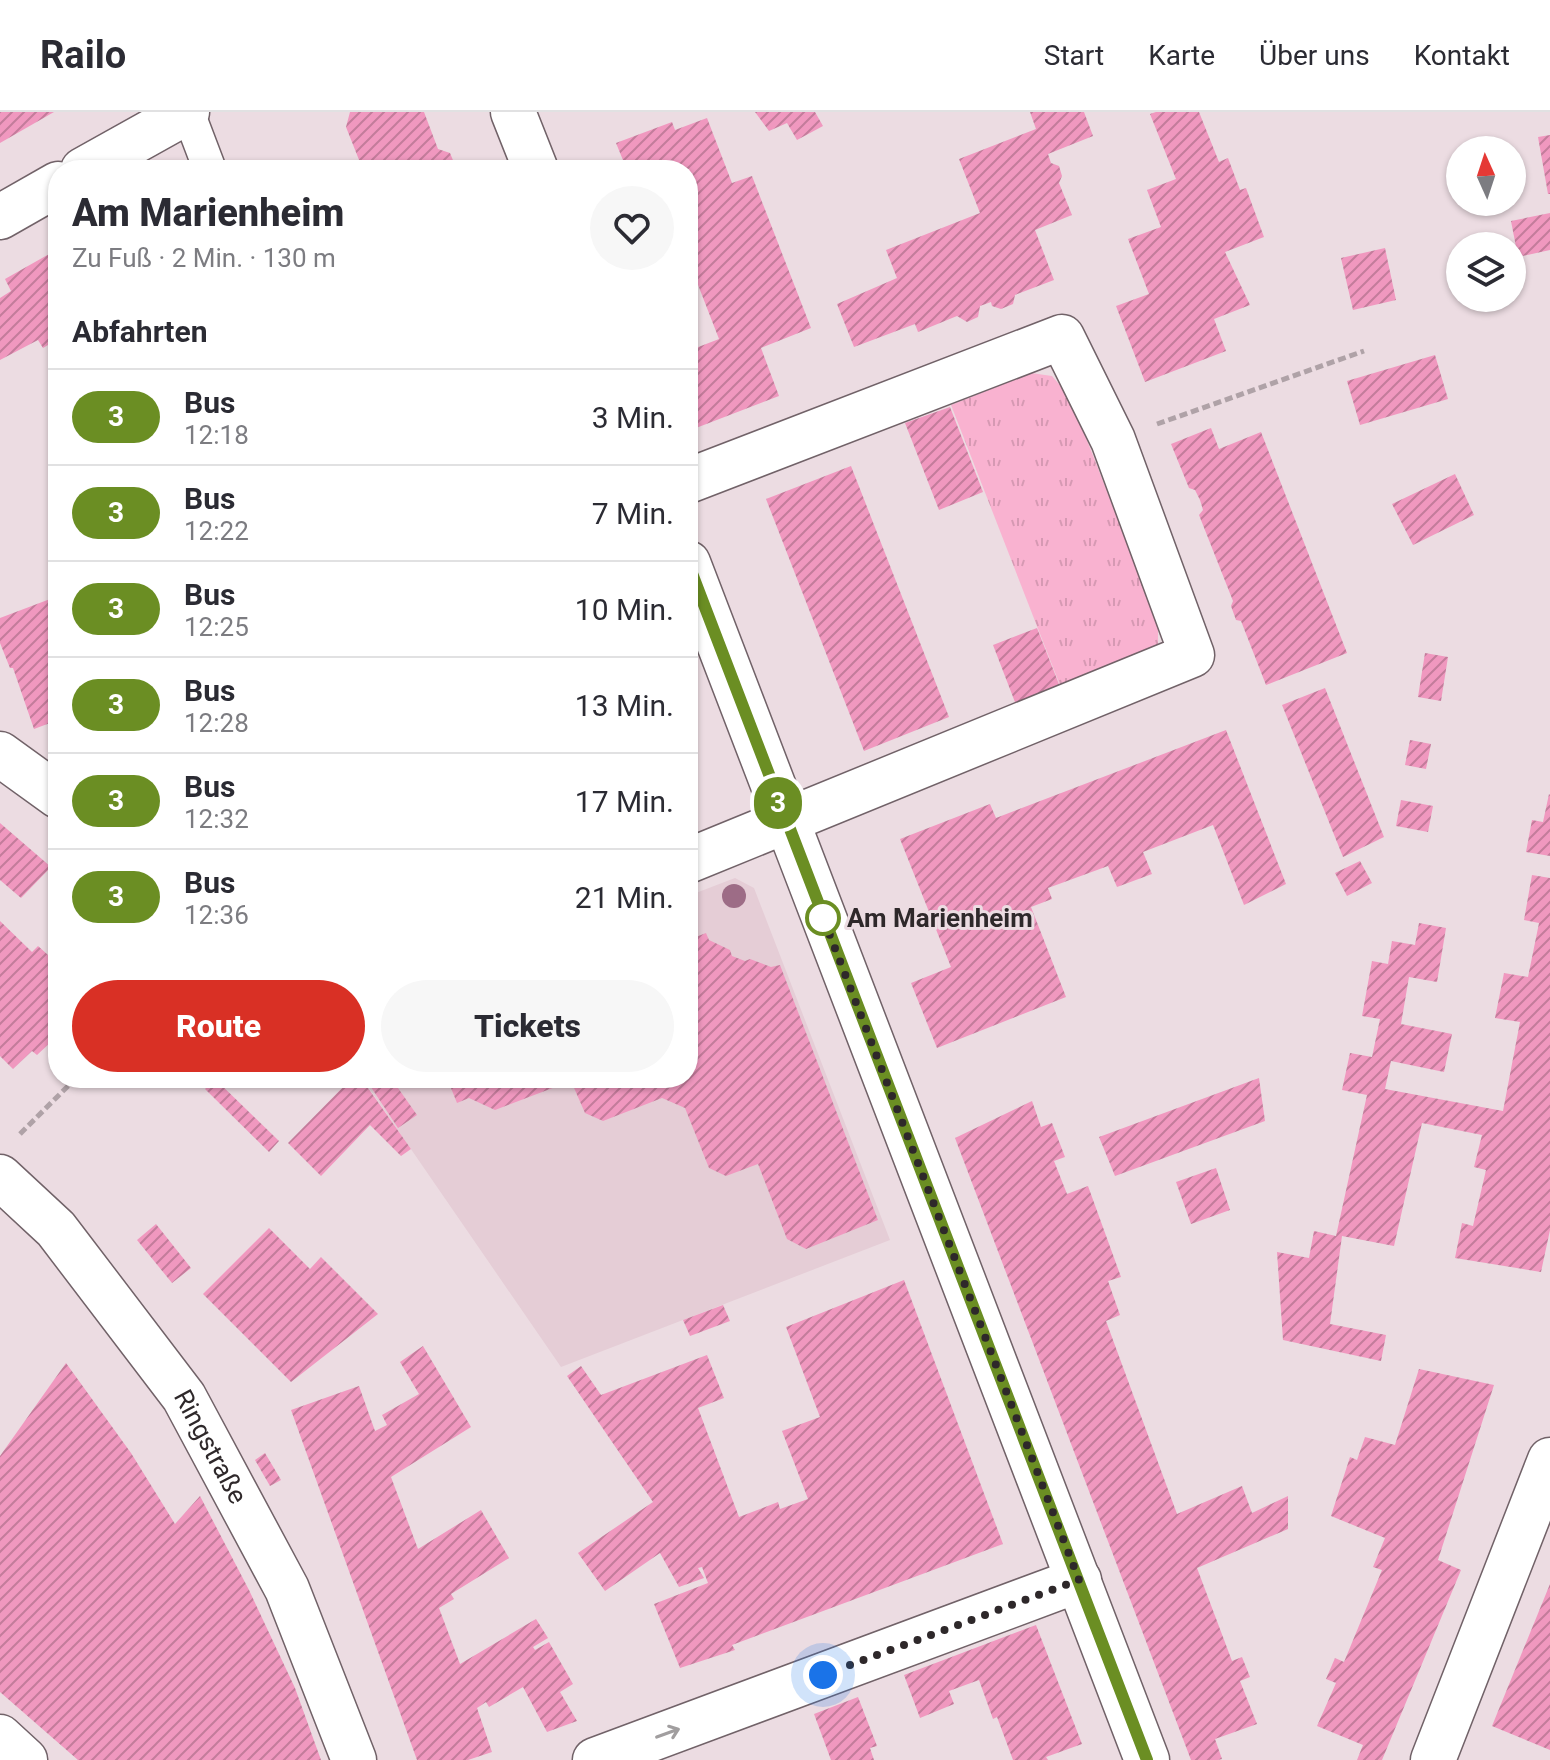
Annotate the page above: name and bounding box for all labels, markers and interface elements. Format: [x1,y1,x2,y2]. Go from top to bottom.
text: Railo [40,33,126,77]
text: Start [1044,39,1104,72]
text: Karte [1148,39,1215,72]
text: Über uns [1259,39,1370,72]
text: Kontakt [1414,39,1510,72]
north arrow [1446,136,1526,216]
map controls [1446,136,1526,312]
button: heart [590,186,674,270]
text: Am Marienheim [72,191,344,235]
button: layers [1446,232,1526,312]
text: Zu Fuß · 2 Min. · 130 m [72,243,336,273]
text: Abfahrten [72,314,208,349]
text: Bus [184,385,235,420]
text: 3 [108,400,124,433]
text: 3 Min. [592,400,674,435]
text: 12:18 [184,420,249,450]
text: Bus [184,481,235,516]
text: 3 [108,496,124,529]
text: 7 Min. [592,496,674,531]
text: 12:22 [184,516,249,546]
text: Bus [184,577,235,612]
text: 3 [108,592,124,625]
text: 10 Min. [575,592,674,627]
text: 12:25 [184,612,249,642]
text: Bus [184,673,235,708]
text: 3 [108,688,124,721]
text: 13 Min. [575,688,674,723]
text: 12:28 [184,708,249,738]
text: Bus [184,769,235,804]
line badge: 3 [752,777,804,829]
text: 3 [108,784,124,817]
text: 17 Min. [575,784,674,819]
text: 3 [770,786,786,819]
text: 12:32 [184,804,249,834]
text: Bus [184,865,235,900]
text: 3 [108,880,124,913]
text: 21 Min. [575,880,674,915]
text: 12:36 [184,900,249,930]
marker: Am Marienheim [806,901,840,935]
place label: Am Marienheim [847,903,1033,933]
button: Route [72,980,365,1072]
button: Tickets [381,980,674,1072]
street label: Ringstraße [168,1385,253,1509]
your location [803,1655,843,1695]
one-way arrow [655,1725,680,1739]

